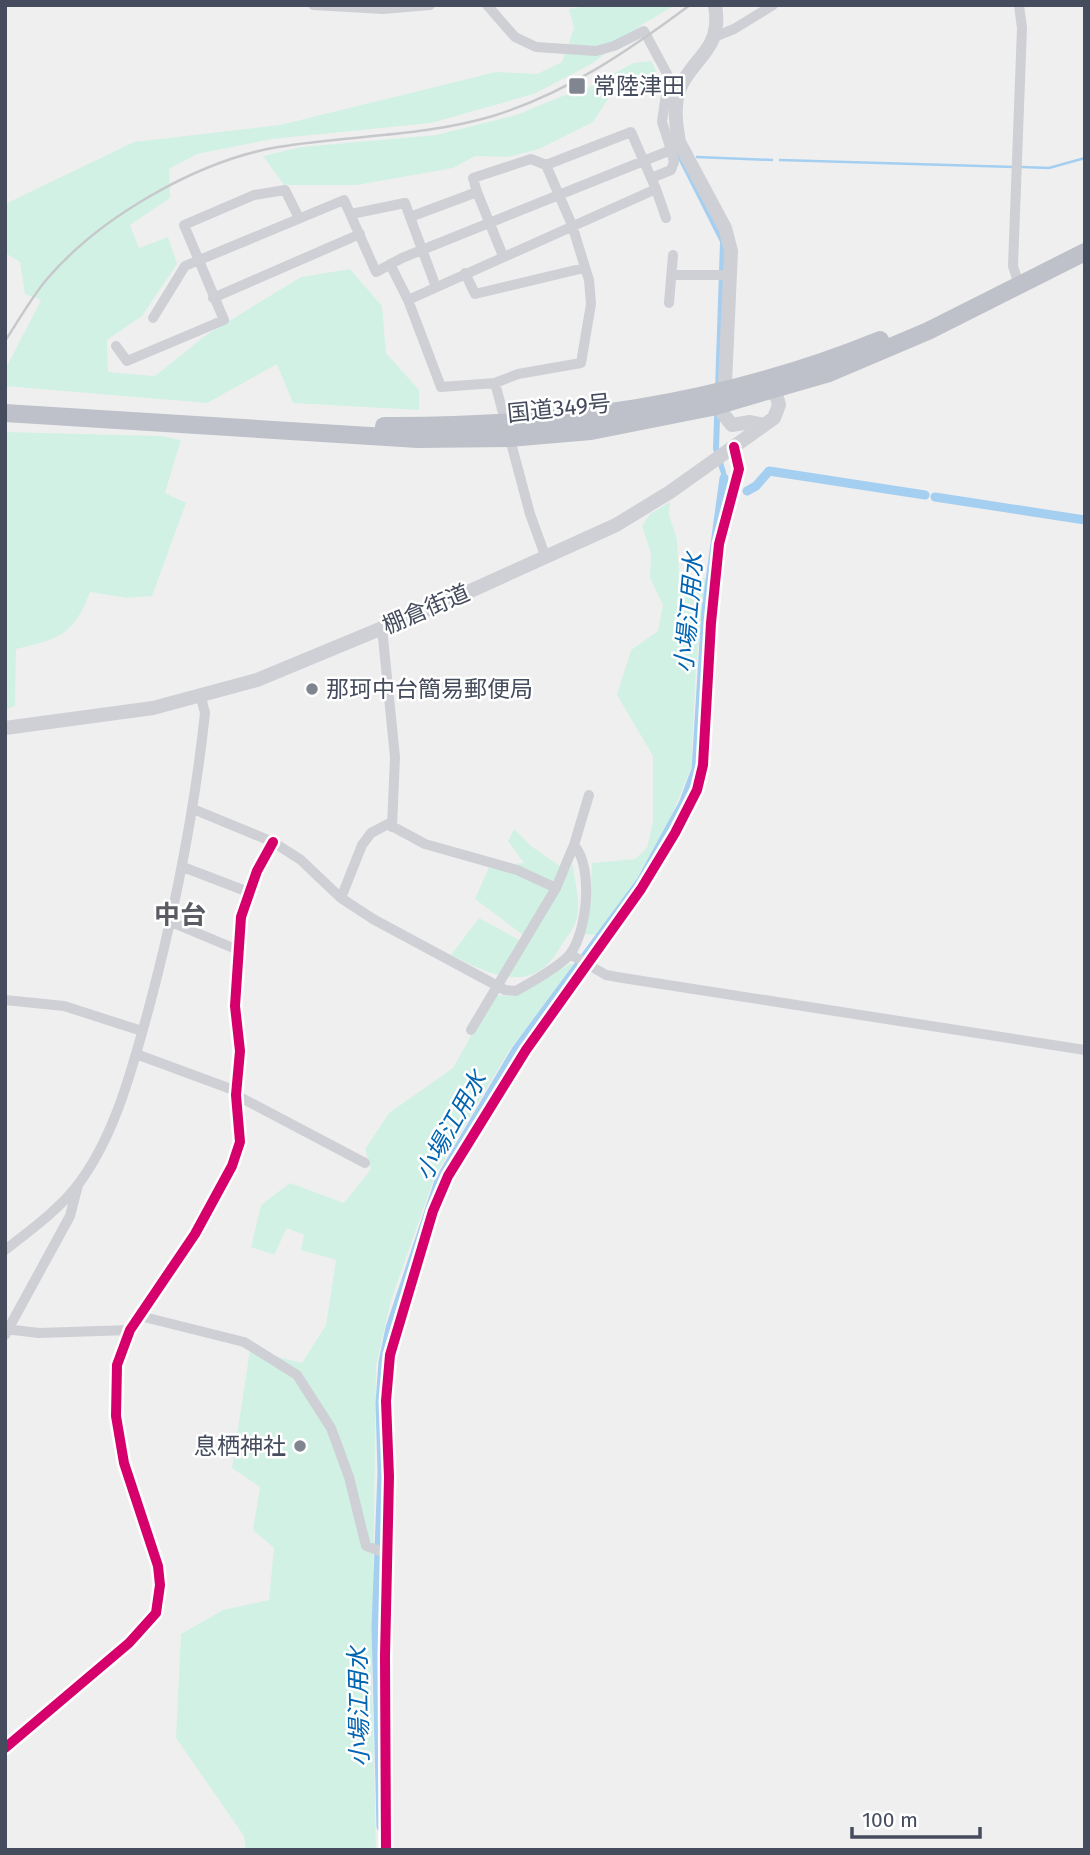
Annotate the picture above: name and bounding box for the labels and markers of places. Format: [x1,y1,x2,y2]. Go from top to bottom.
place label: 常陸津田 [593,72,685,100]
marker: 常陸津田 [567,76,587,96]
place label: 那珂中台簡易郵便局 [326,675,533,703]
marker: 那珂中台簡易郵便局 [304,681,320,697]
place label: 息栖神社 [194,1432,286,1460]
marker: 息栖神社 [292,1438,308,1454]

